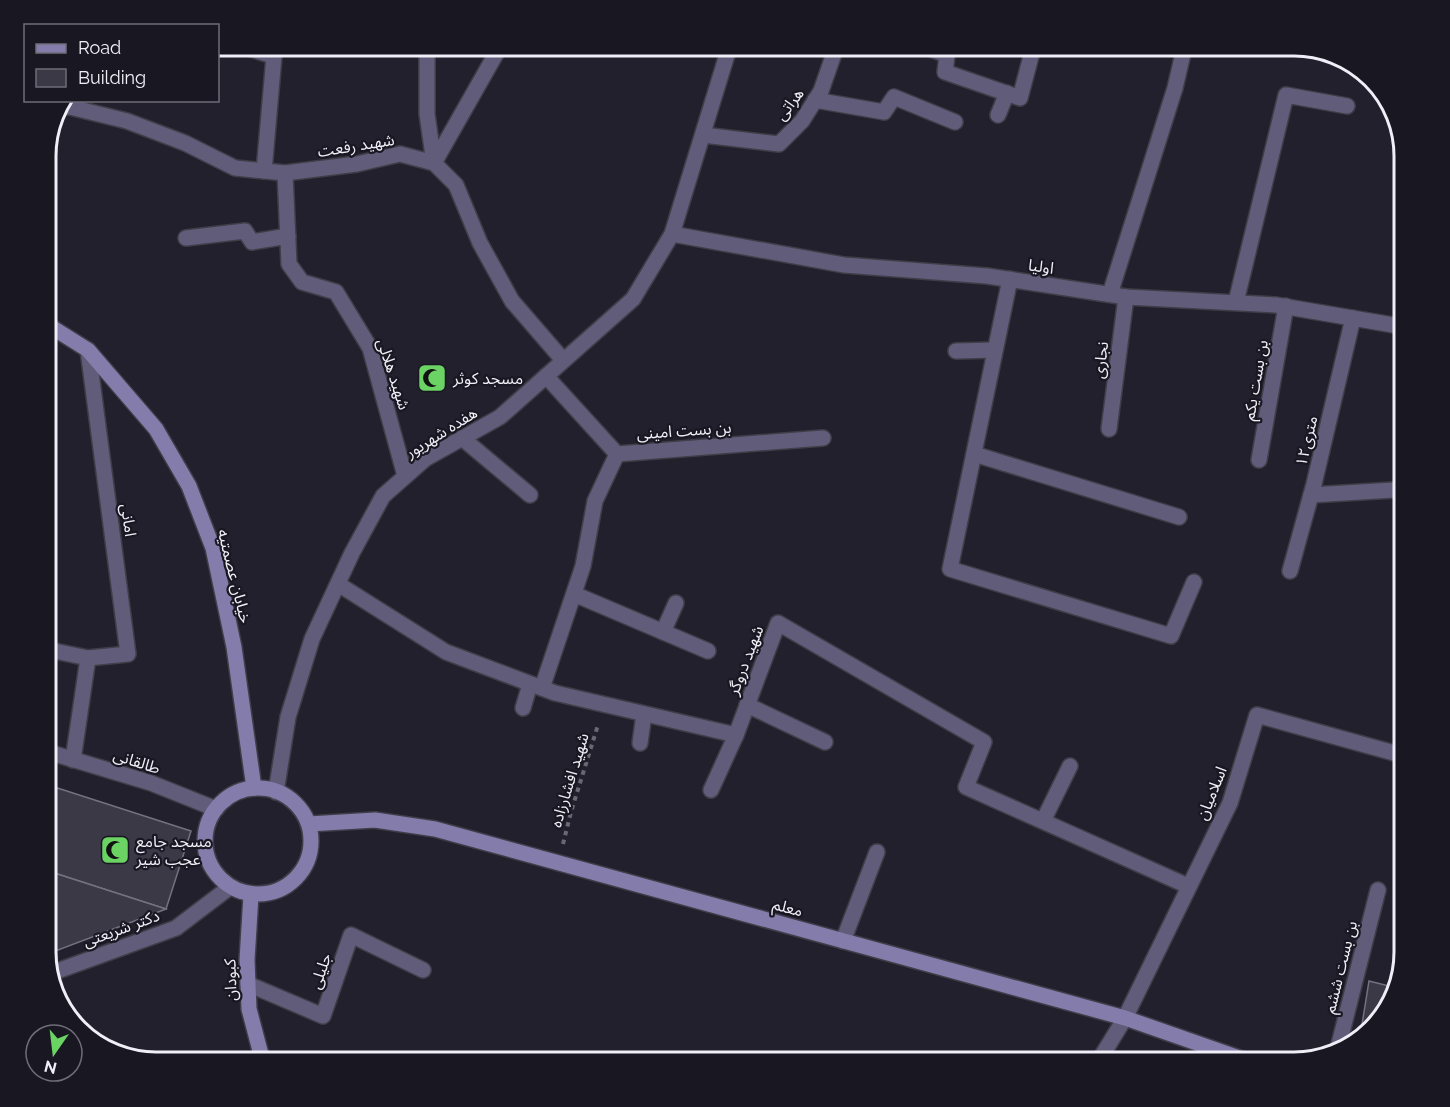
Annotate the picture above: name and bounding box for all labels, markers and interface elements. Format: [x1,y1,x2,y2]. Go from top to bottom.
legend [24,24,219,102]
text: Road [78,37,121,58]
text: Building [78,67,146,88]
street label: هراتی [771,84,808,124]
street label: شهید رفعت [316,130,396,161]
street label: اولیا [1027,255,1055,278]
street label: شهید هلالی [373,336,414,412]
street label: بن بست یکم [1239,338,1275,422]
street label: نجاری [1089,340,1112,380]
mosque icon: مسجد کوثر [416,362,448,394]
place label: مسجد کوثر [452,369,523,388]
street label: هفده شهریور [401,403,481,462]
street label: ۱۲متری [1291,414,1322,468]
street label: بن بست امینی [636,418,732,443]
street label: امانی [117,502,140,538]
street label: خیابان عصمتیه [214,527,255,625]
street label: شهید دروگر [723,623,767,699]
street label: شهید افشارزاده [546,731,593,830]
street label: طالقانی [111,745,163,778]
street label: اسلامیان [1192,764,1231,823]
place label: مسجد جامع عجب شیر [135,832,212,869]
mosque icon: مسجد جامع عجب شیر [99,834,131,866]
street label: معلم [770,894,805,924]
street label: دکتر شریعتی [80,906,162,951]
street label: بن بست ششم [1320,919,1364,1016]
street label: جلیلی [306,951,335,992]
street label: کبودان [220,958,241,1001]
north arrow [24,1023,84,1083]
text: N [42,1056,59,1078]

